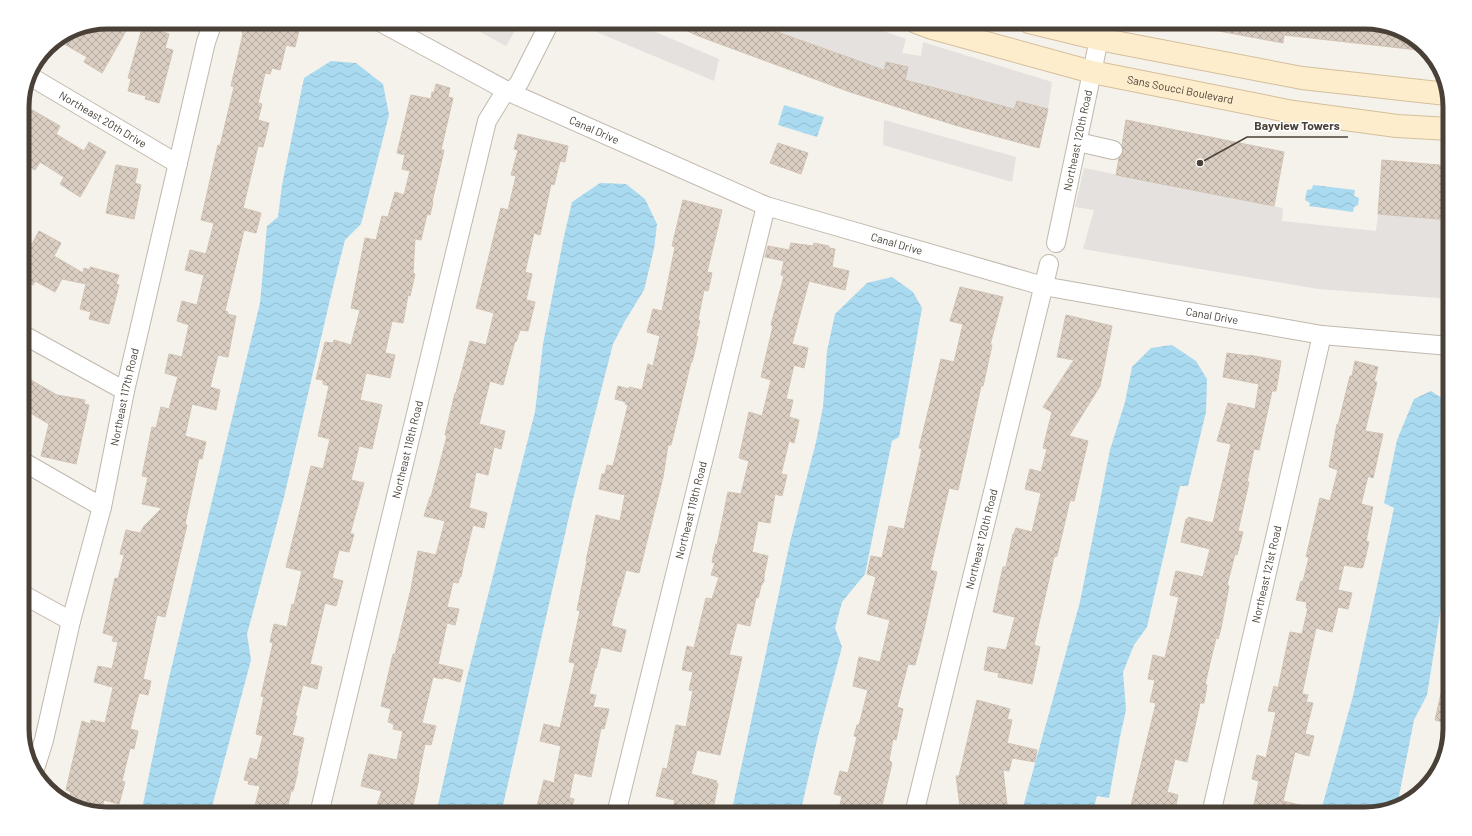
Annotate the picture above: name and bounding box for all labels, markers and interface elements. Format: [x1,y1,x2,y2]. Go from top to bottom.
street label: Sans Soucci Boulevard [1126,72,1235,106]
street label: Northeast 20th Drive [57,88,149,150]
street label: Northeast 120th Road [1060,88,1094,192]
street label: Canal Drive [567,113,621,146]
callout: Bayview Towers [1247,113,1348,137]
text: Bayview Towers [1254,118,1340,132]
street label: Canal Drive [870,230,924,257]
street label: Canal Drive [1185,304,1240,326]
street label: Northeast 117th Road [107,347,141,447]
street label: Northeast 118th Road [389,399,425,500]
street label: Northeast 119th Road [672,460,709,560]
street label: Northeast 120th Road [962,488,1000,591]
street label: Northeast 121st Road [1248,524,1284,624]

